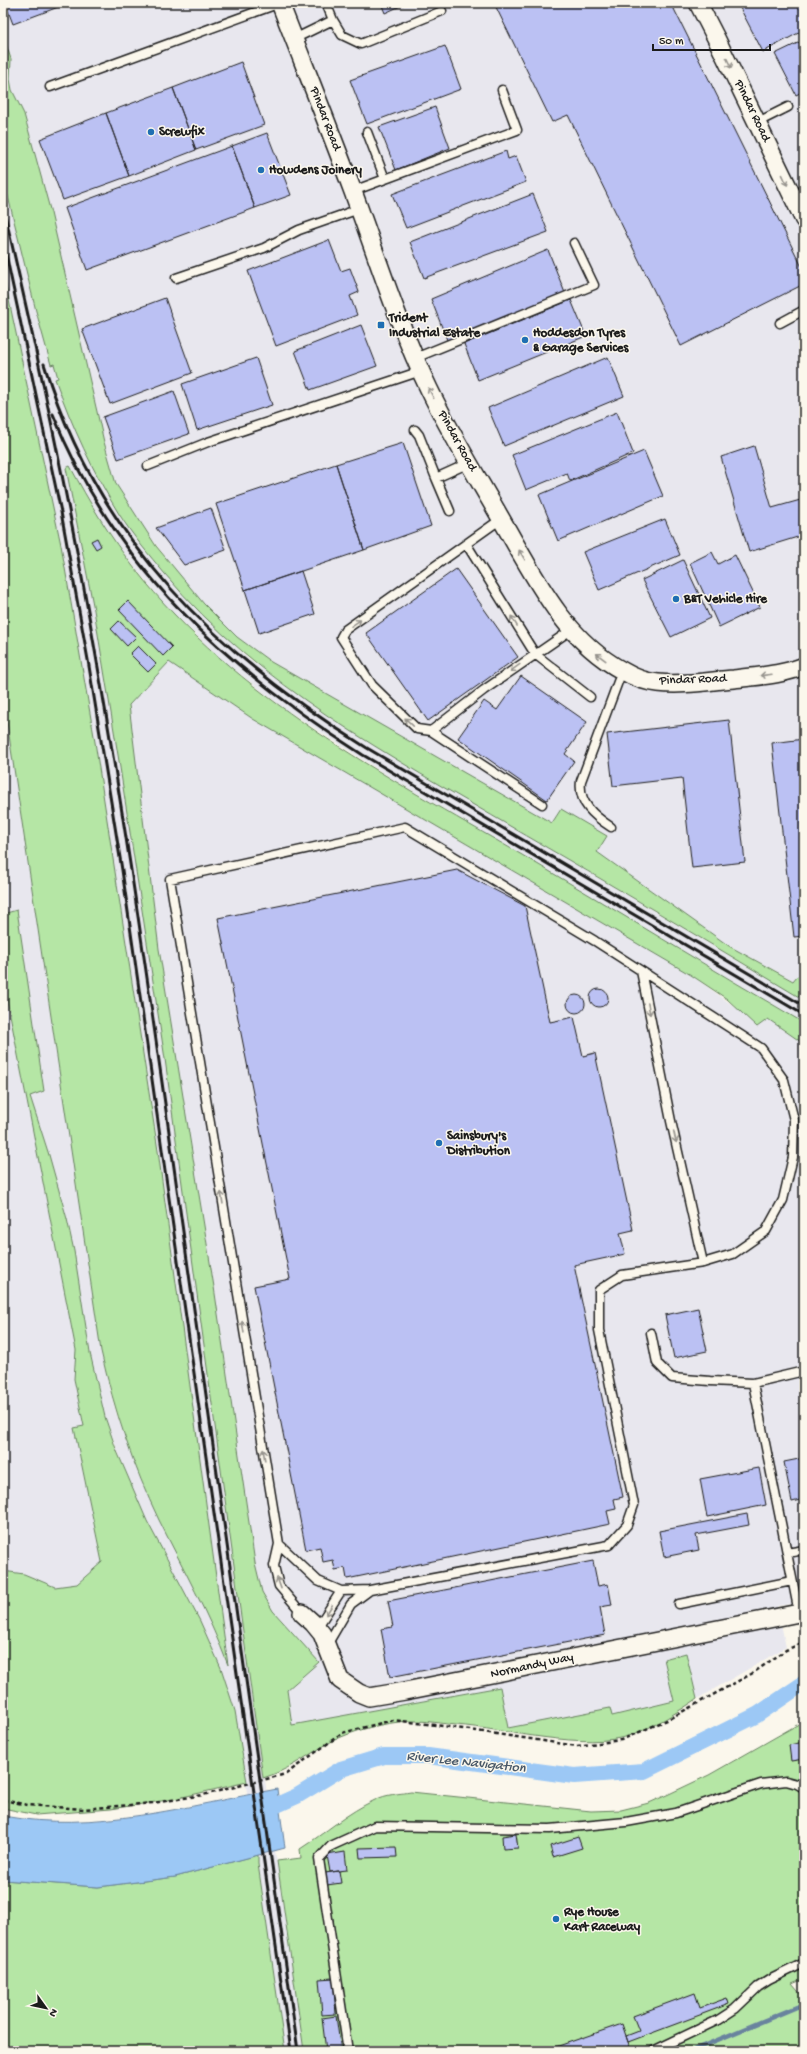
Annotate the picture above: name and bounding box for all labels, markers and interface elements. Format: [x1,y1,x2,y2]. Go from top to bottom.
scale bar [653,26,770,52]
text: 50 m [659,35,684,49]
one-way arrow [725,56,733,68]
street label: Pindar Road [730,77,774,146]
street label: Pindar Road [306,84,345,154]
place label: Screwfix [159,124,205,140]
marker: Screwfix [146,127,156,137]
place label: Howdens Joinery [269,163,363,178]
marker: Howdens Joinery [256,165,266,175]
one-way arrow [782,173,789,185]
place label: Trident Industrial Estate [388,311,481,341]
marker: Trident Industrial Estate [376,320,386,330]
place label: Hoddesdon Tyres & Garage Services [533,326,630,356]
marker: Hoddesdon Tyres & Garage Services [520,335,530,345]
one-way arrow [427,387,434,399]
street label: Pindar Road [434,407,480,475]
one-way arrow [518,549,526,561]
place label: B&T Vehicle Hire [683,592,768,607]
marker: B&T Vehicle Hire [671,594,681,604]
one-way arrow [510,615,518,627]
one-way arrow [350,619,361,627]
one-way arrow [596,653,607,661]
one-way arrow [510,664,521,672]
street label: Pindar Road [658,671,728,689]
one-way arrow [760,671,773,679]
one-way arrow [404,717,414,727]
one-way arrow [645,1002,653,1015]
place label: Sainsbury's Distribution [446,1129,511,1159]
one-way arrow [671,1130,679,1143]
marker: Sainsbury's Distribution [434,1138,444,1148]
one-way arrow [218,1192,226,1205]
one-way arrow [239,1321,247,1334]
one-way arrow [260,1449,268,1462]
one-way arrow [275,1576,282,1589]
one-way arrow [325,1604,333,1615]
street label: Normandy Way [489,1650,575,1682]
water label: River Lee Navigation [406,1748,527,1778]
place label: Rye House Kart Raceway [563,1905,641,1935]
marker: Rye House Kart Raceway [551,1914,561,1924]
north arrow [26,1988,66,2028]
text: N [46,2006,60,2019]

